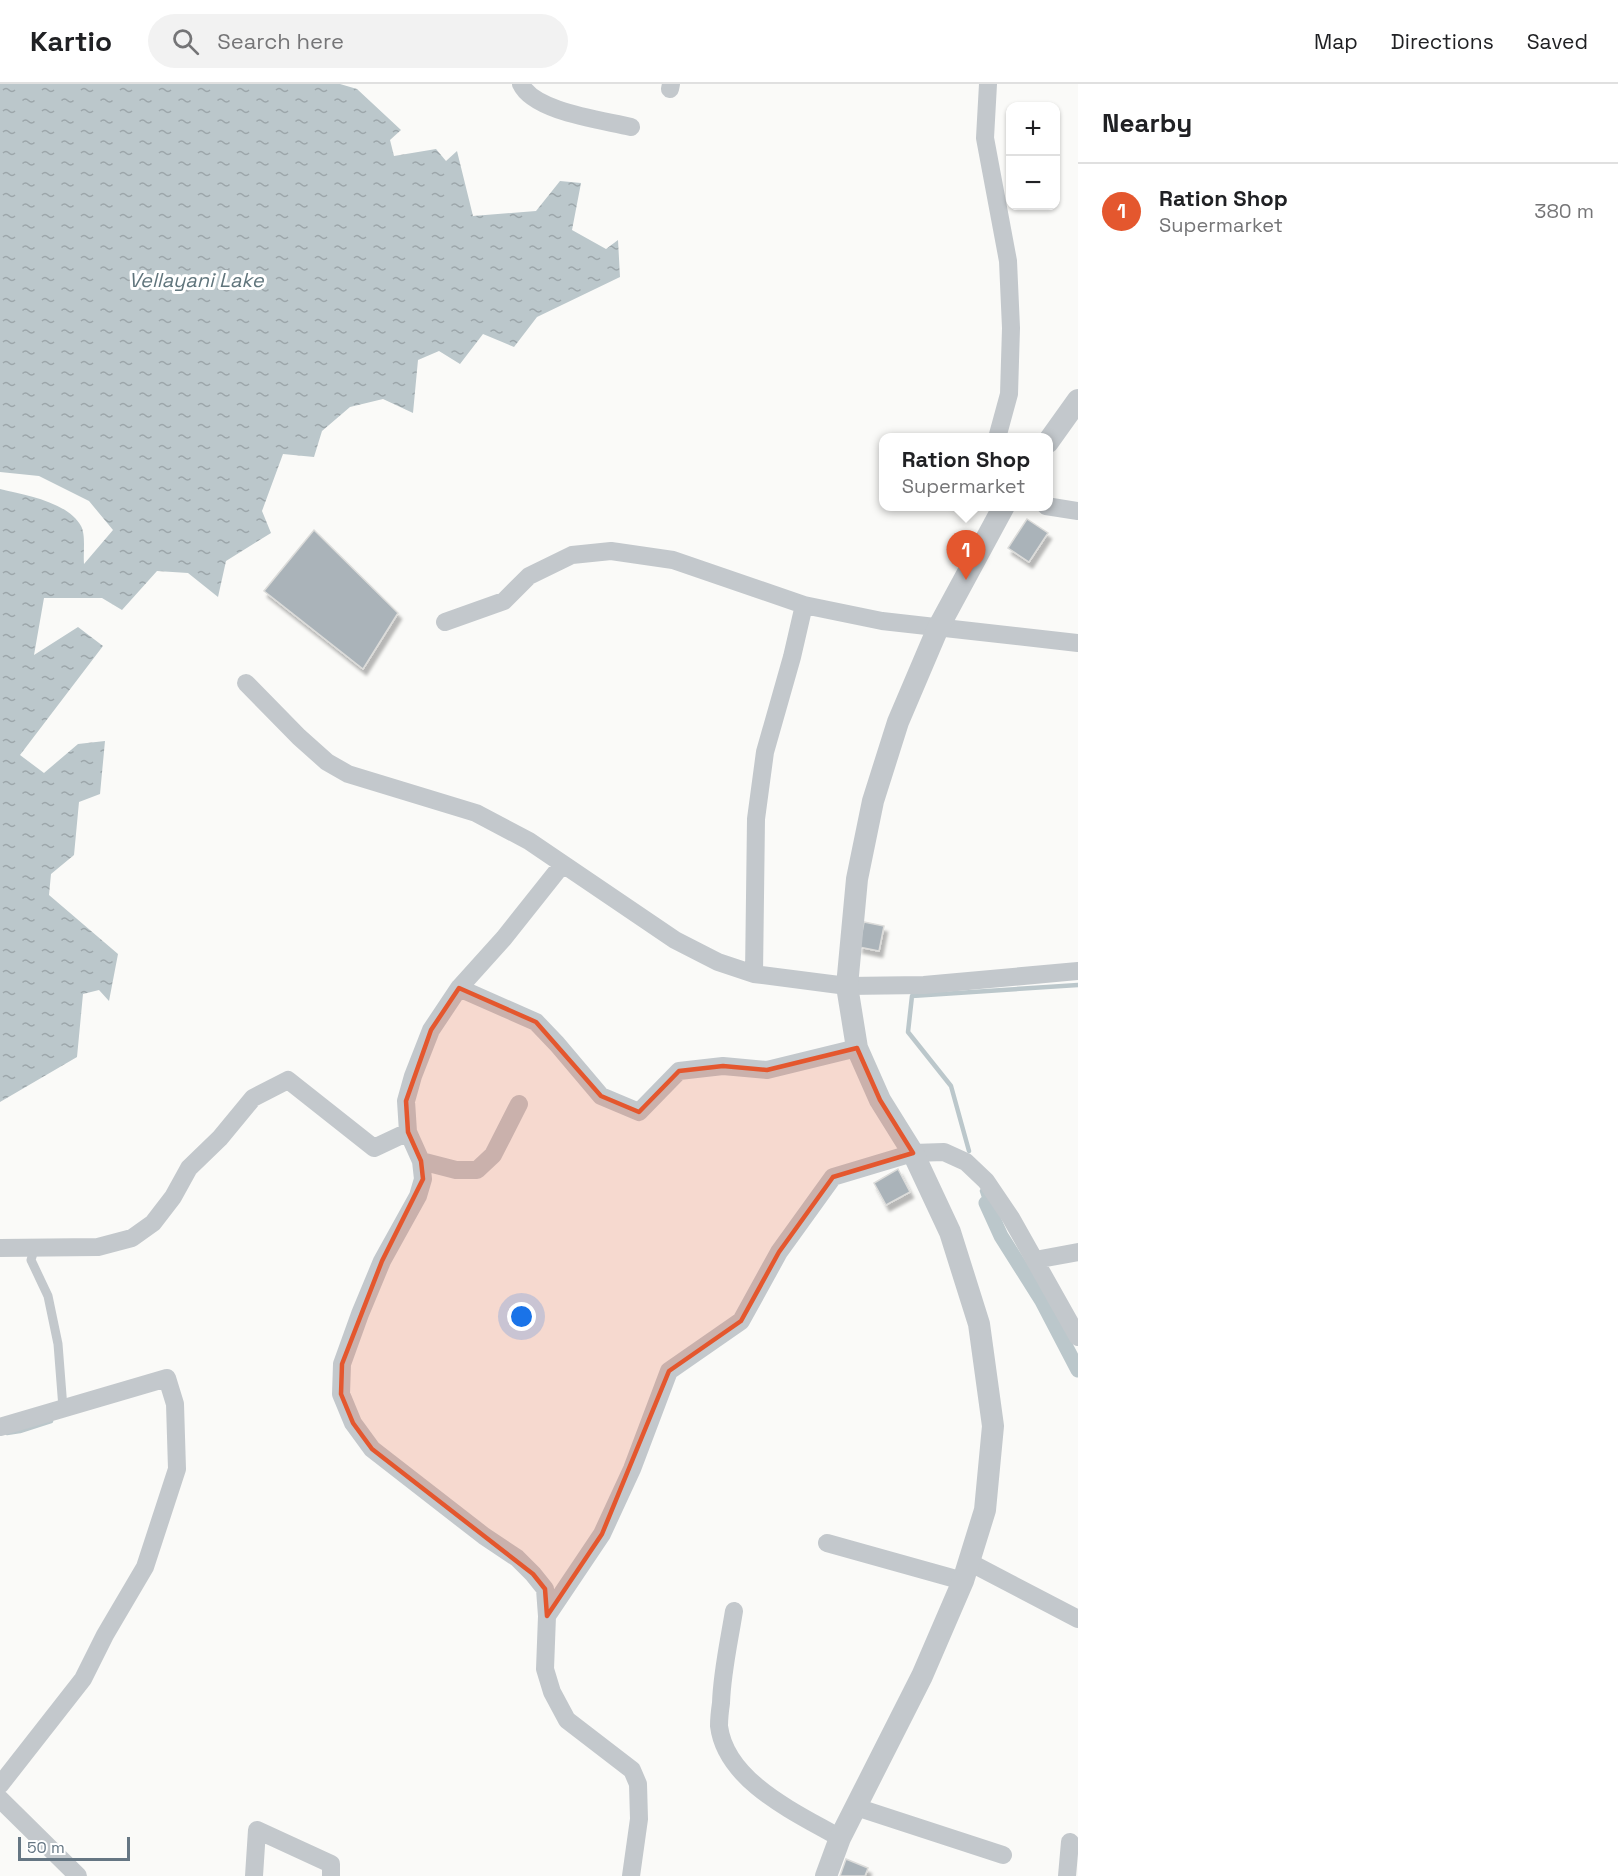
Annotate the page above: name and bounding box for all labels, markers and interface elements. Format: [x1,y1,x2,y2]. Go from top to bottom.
search box [148,14,568,68]
text: Kartio [30,23,112,59]
icon: search [169,25,202,58]
text: Search here [217,27,344,55]
text: Map [1314,28,1358,55]
text: Directions [1391,28,1494,55]
text: Saved [1527,28,1588,55]
map controls [1006,102,1060,210]
button: + [1006,102,1060,156]
text: Nearby [1102,106,1192,140]
button: − [1006,156,1060,210]
text: Ration Shop [1159,184,1288,212]
text: 1 [1117,198,1126,224]
text: 380 m [1534,198,1594,224]
text: Supermarket [1159,212,1283,238]
water label: Vellayani Lake [128,267,265,293]
popup [879,433,1053,511]
text: Ration Shop [902,445,1030,473]
text: Supermarket [902,473,1026,499]
pin: 1 [946,530,986,580]
your location [507,1302,536,1331]
scale bar [18,1834,130,1862]
text: 50 m [27,1837,65,1858]

